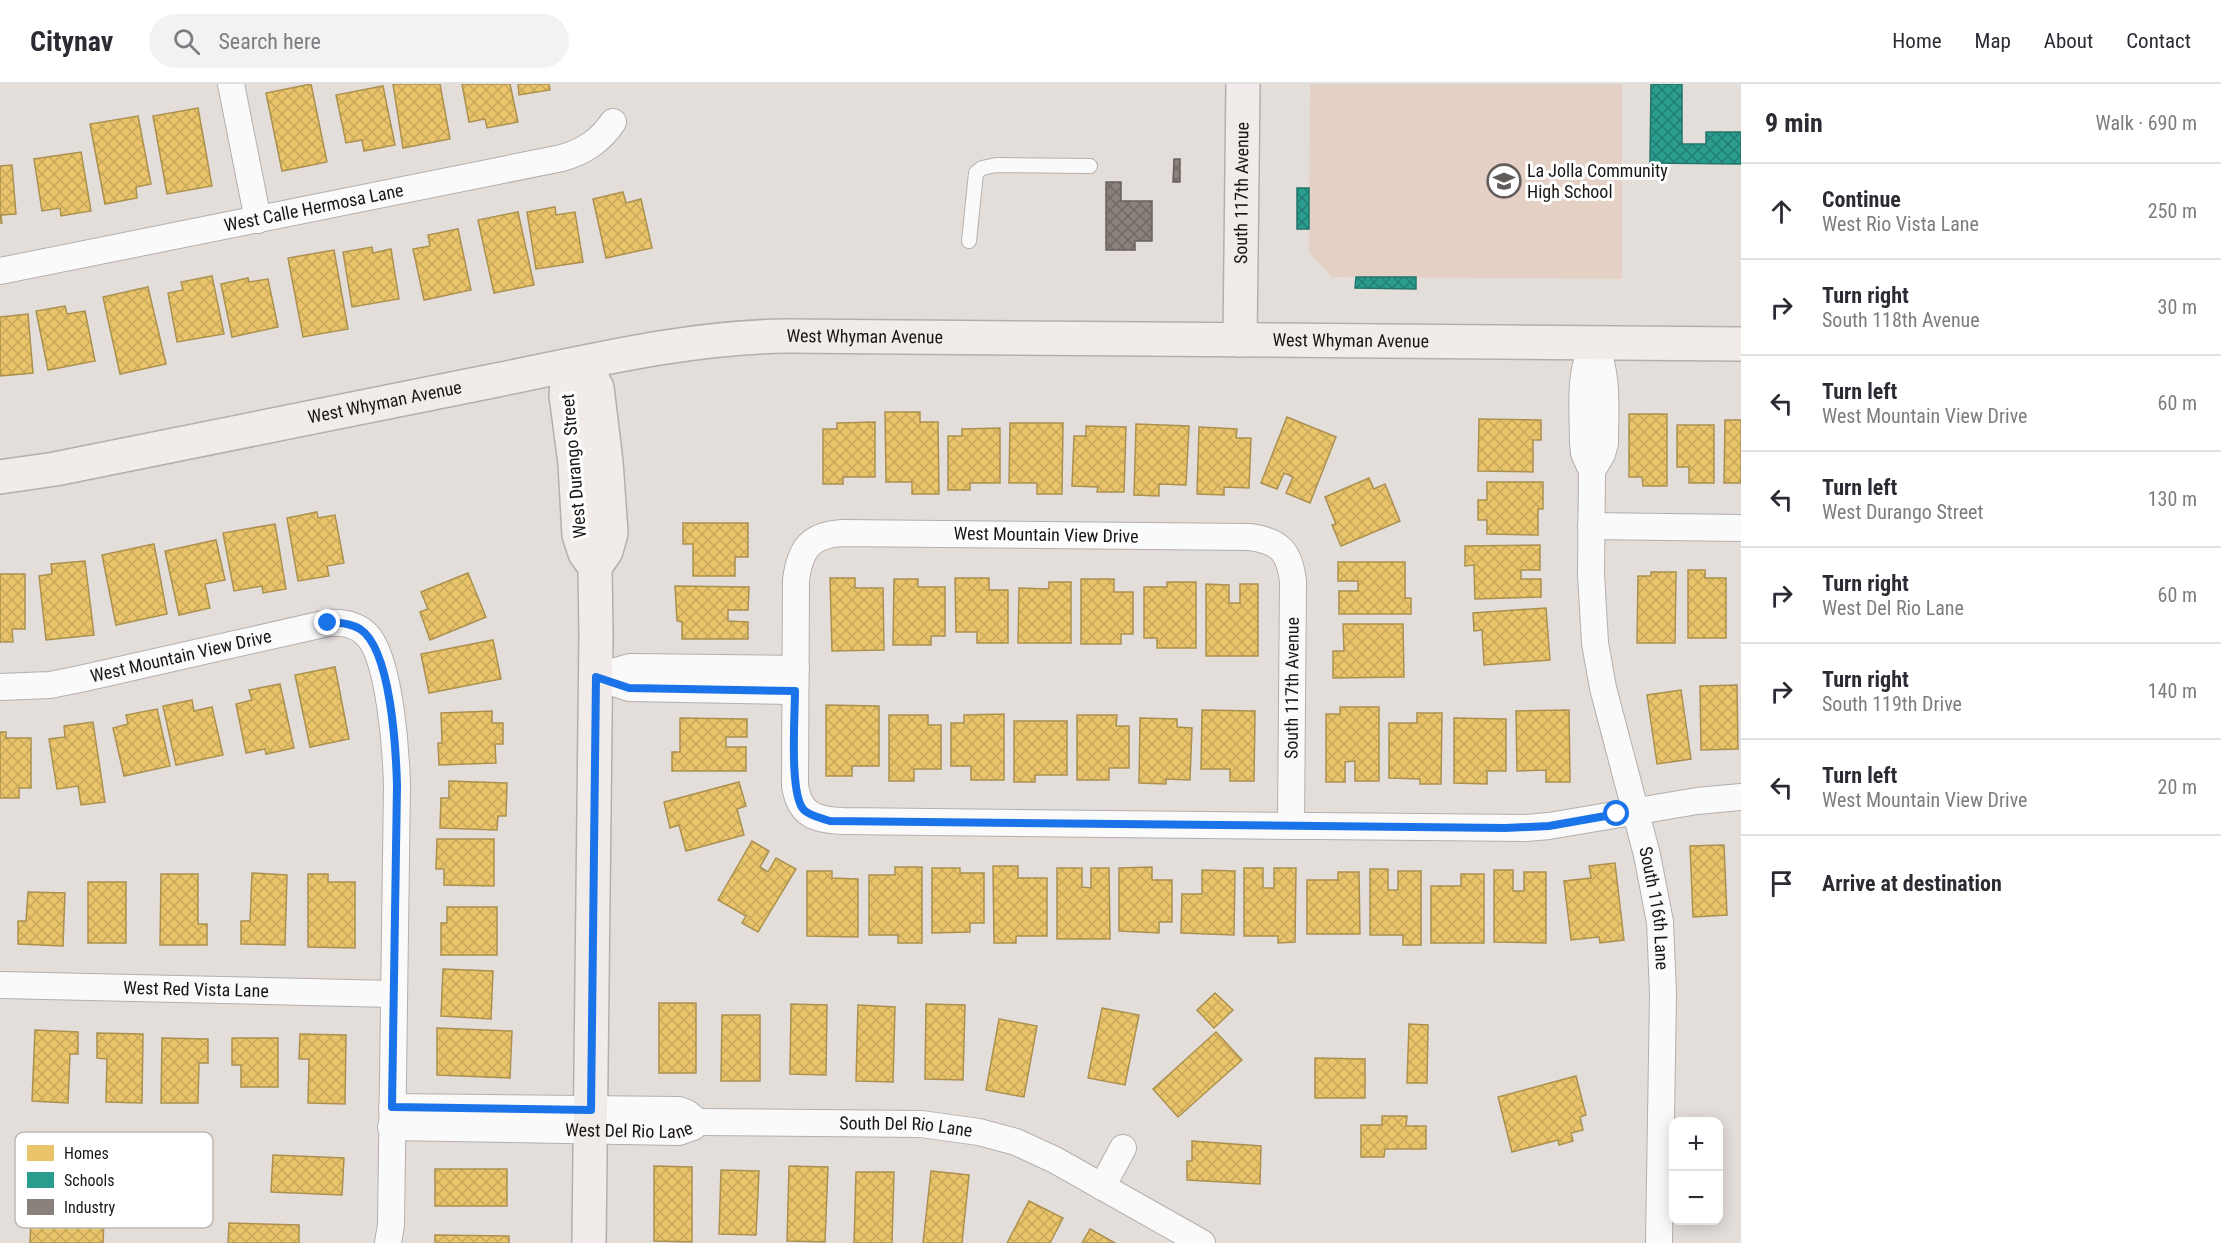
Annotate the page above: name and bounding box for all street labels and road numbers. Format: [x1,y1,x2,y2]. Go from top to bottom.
street label: South 117th Avenue [1230,122,1253,264]
street label: West Calle Hermosa Lane [222,179,405,236]
street label: West Whyman Avenue [786,325,943,347]
street label: West Whyman Avenue [1272,329,1429,351]
street label: West Whyman Avenue [306,376,463,428]
street label: West Durango Street [557,393,590,539]
street label: West Mountain View Drive [953,522,1139,547]
street label: South 117th Avenue [1281,617,1303,759]
street label: West Mountain View Drive [88,625,273,686]
street label: South 116th Lane [1635,844,1673,970]
street label: West Red Vista Lane [123,977,269,1001]
street label: South Del Rio Lane [839,1112,974,1141]
street label: West Del Rio Lane [565,1117,695,1143]

